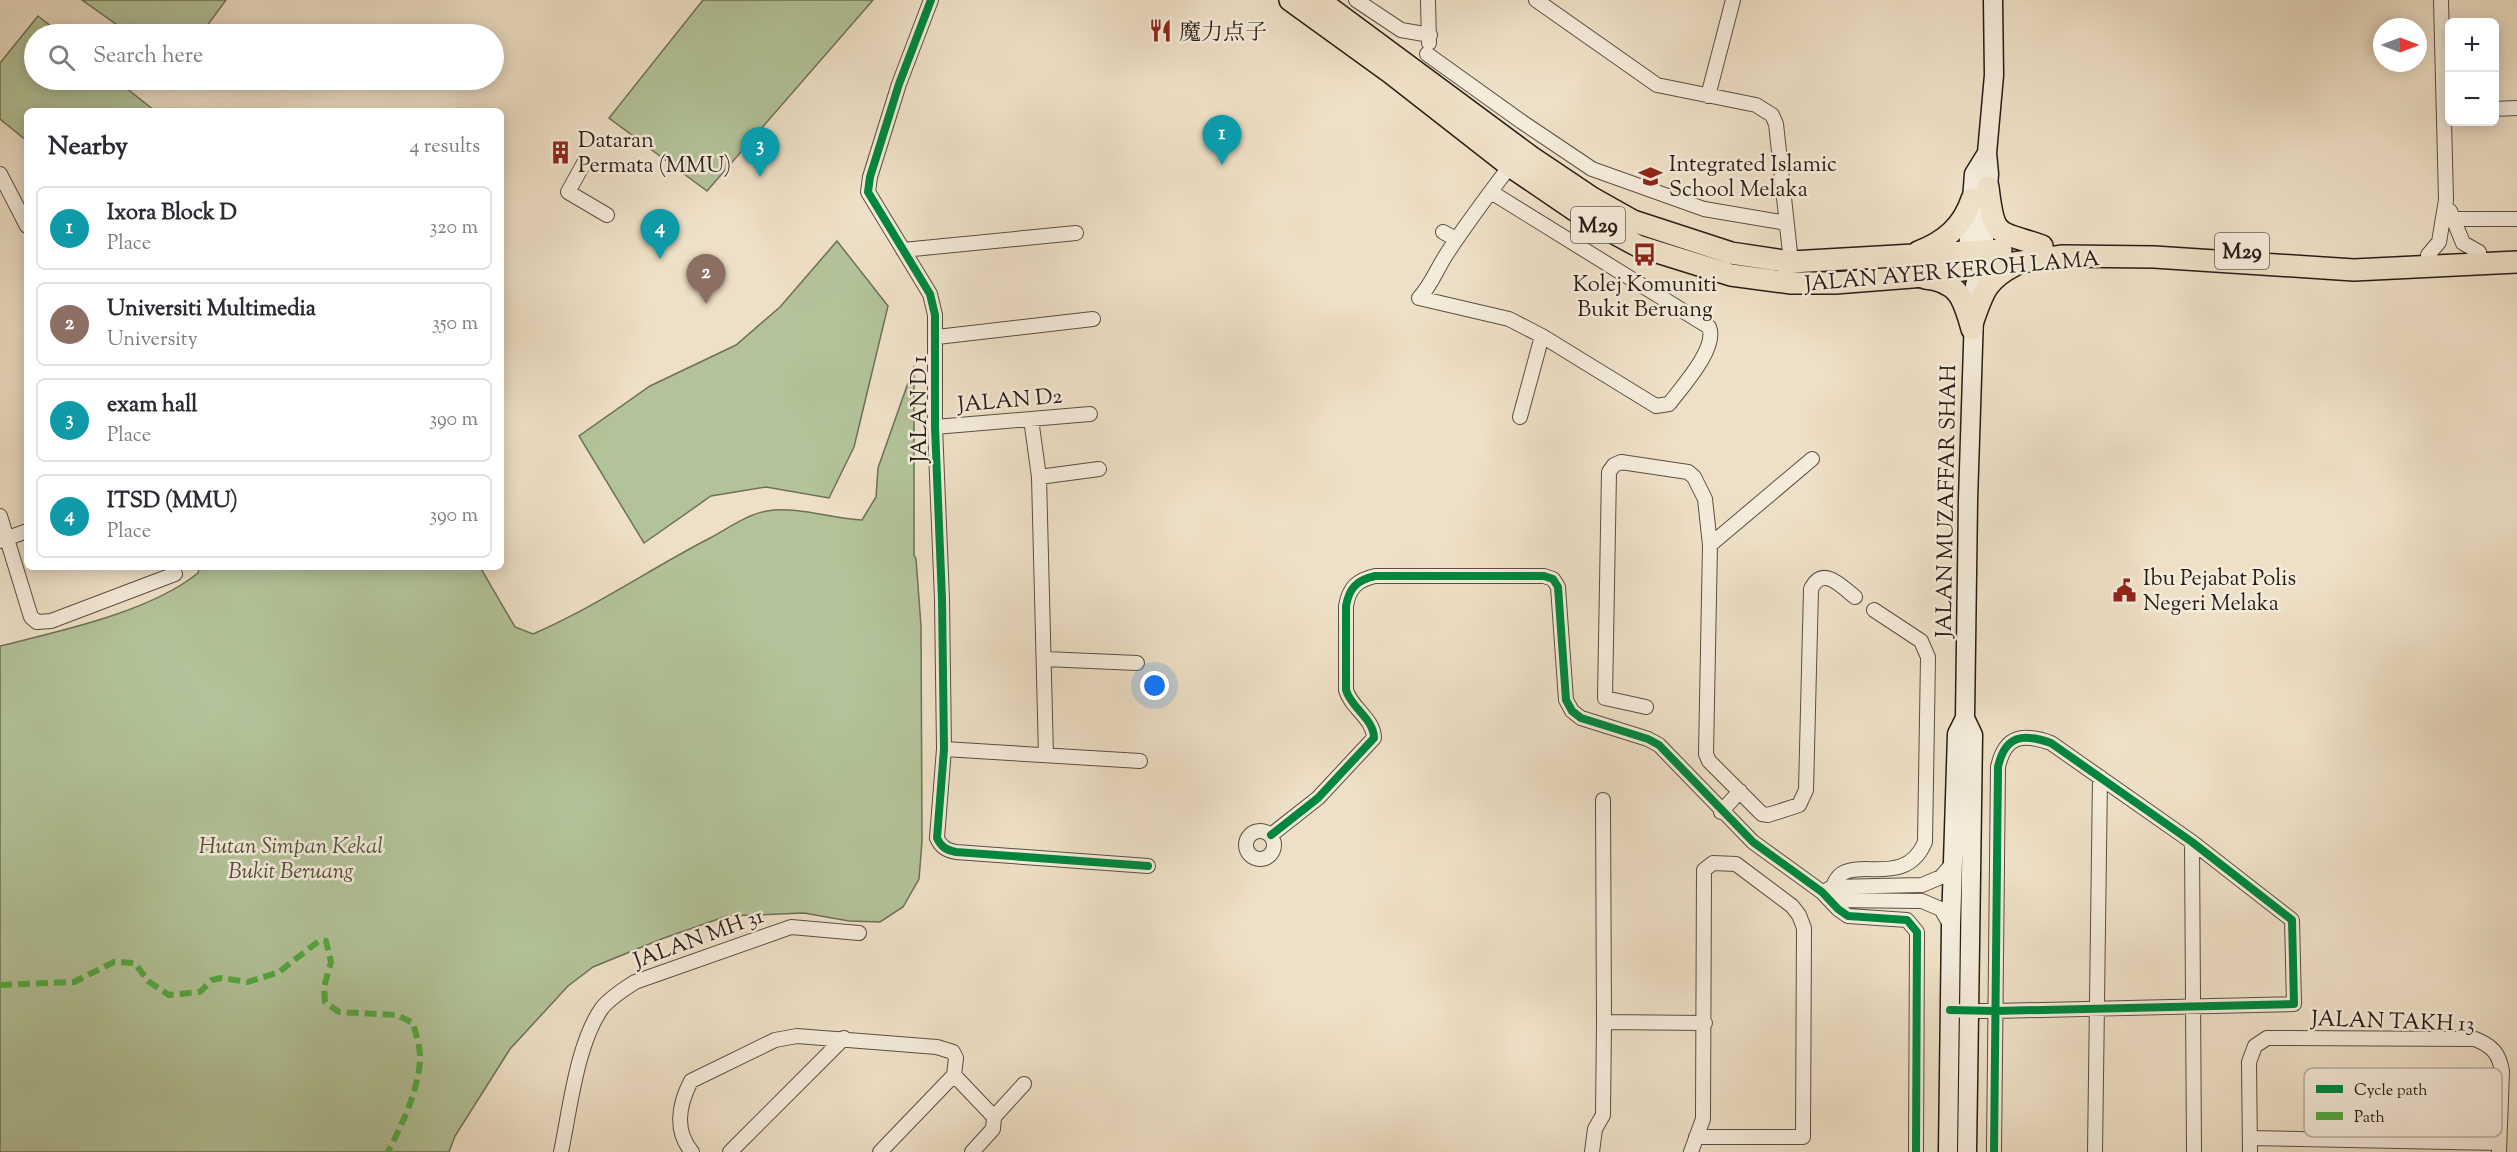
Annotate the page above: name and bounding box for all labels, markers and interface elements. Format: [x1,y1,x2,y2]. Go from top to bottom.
restaurant icon: 魔力点子 [1148,18,1174,44]
place label: 魔力点子 [1179,18,1267,50]
north arrow [2373,18,2427,72]
map controls [2445,18,2499,126]
button: + [2445,18,2499,72]
search box [24,24,504,90]
icon: search [45,41,78,74]
text: Search here [93,41,203,73]
button: − [2445,72,2499,126]
pin: 1 [1202,116,1242,165]
place label: Dataran Permata (MMU) [578,126,731,183]
pin: 3 [740,128,780,177]
text: Nearby [48,129,128,166]
text: 4 results [409,133,480,162]
building icon: Dataran Permata (MMU) [547,139,573,165]
place label: Integrated Islamic School Melaka [1669,150,1837,207]
school or university icon: Integrated Islamic School Melaka [1638,163,1664,189]
text: Ixora Block D [107,198,237,230]
road number: M29 [1571,207,1625,243]
pin: 4 [640,210,680,259]
text: 1 [66,214,73,243]
text: 320 m [429,214,478,243]
text: Place [107,230,151,259]
road number: M29 [2215,233,2269,269]
bus stop icon: Kolej Komuniti Bukit Beruang [1632,241,1658,267]
street label: JALAN AYER KEROH LAMA [1802,244,2101,302]
pin: 2 [686,254,726,304]
place label: Kolej Komuniti Bukit Beruang [1573,270,1717,327]
text: Universiti Multimedia [107,294,316,326]
text: 2 [65,310,74,339]
text: 350 m [432,310,478,339]
text: University [107,326,198,355]
street label: JALAN D 1 [905,355,937,464]
street label: JALAN MUZAFFAR SHAH [1930,364,1966,639]
street label: JALAN D2 [956,381,1064,423]
text: exam hall [107,390,197,422]
text: 3 [65,406,74,435]
text: 390 m [429,406,478,435]
text: Place [107,422,151,451]
text: ITSD (MMU) [107,486,238,518]
text: 4 [64,502,75,531]
text: 390 m [429,502,478,531]
text: Place [107,518,151,547]
place label: Ibu Pejabat Polis Negeri Melaka [2143,564,2296,621]
public building icon: Ibu Pejabat Polis Negeri Melaka [2112,577,2138,603]
your location [1140,671,1169,700]
park label: Hutan Simpan Kekal Bukit Beruang [199,832,383,889]
street label: JALAN MH 31 [629,901,769,979]
street label: JALAN TAKH 13 [2310,1004,2475,1042]
legend [2304,1068,2502,1137]
text: Cycle path [2354,1080,2428,1103]
text: Path [2354,1107,2385,1130]

